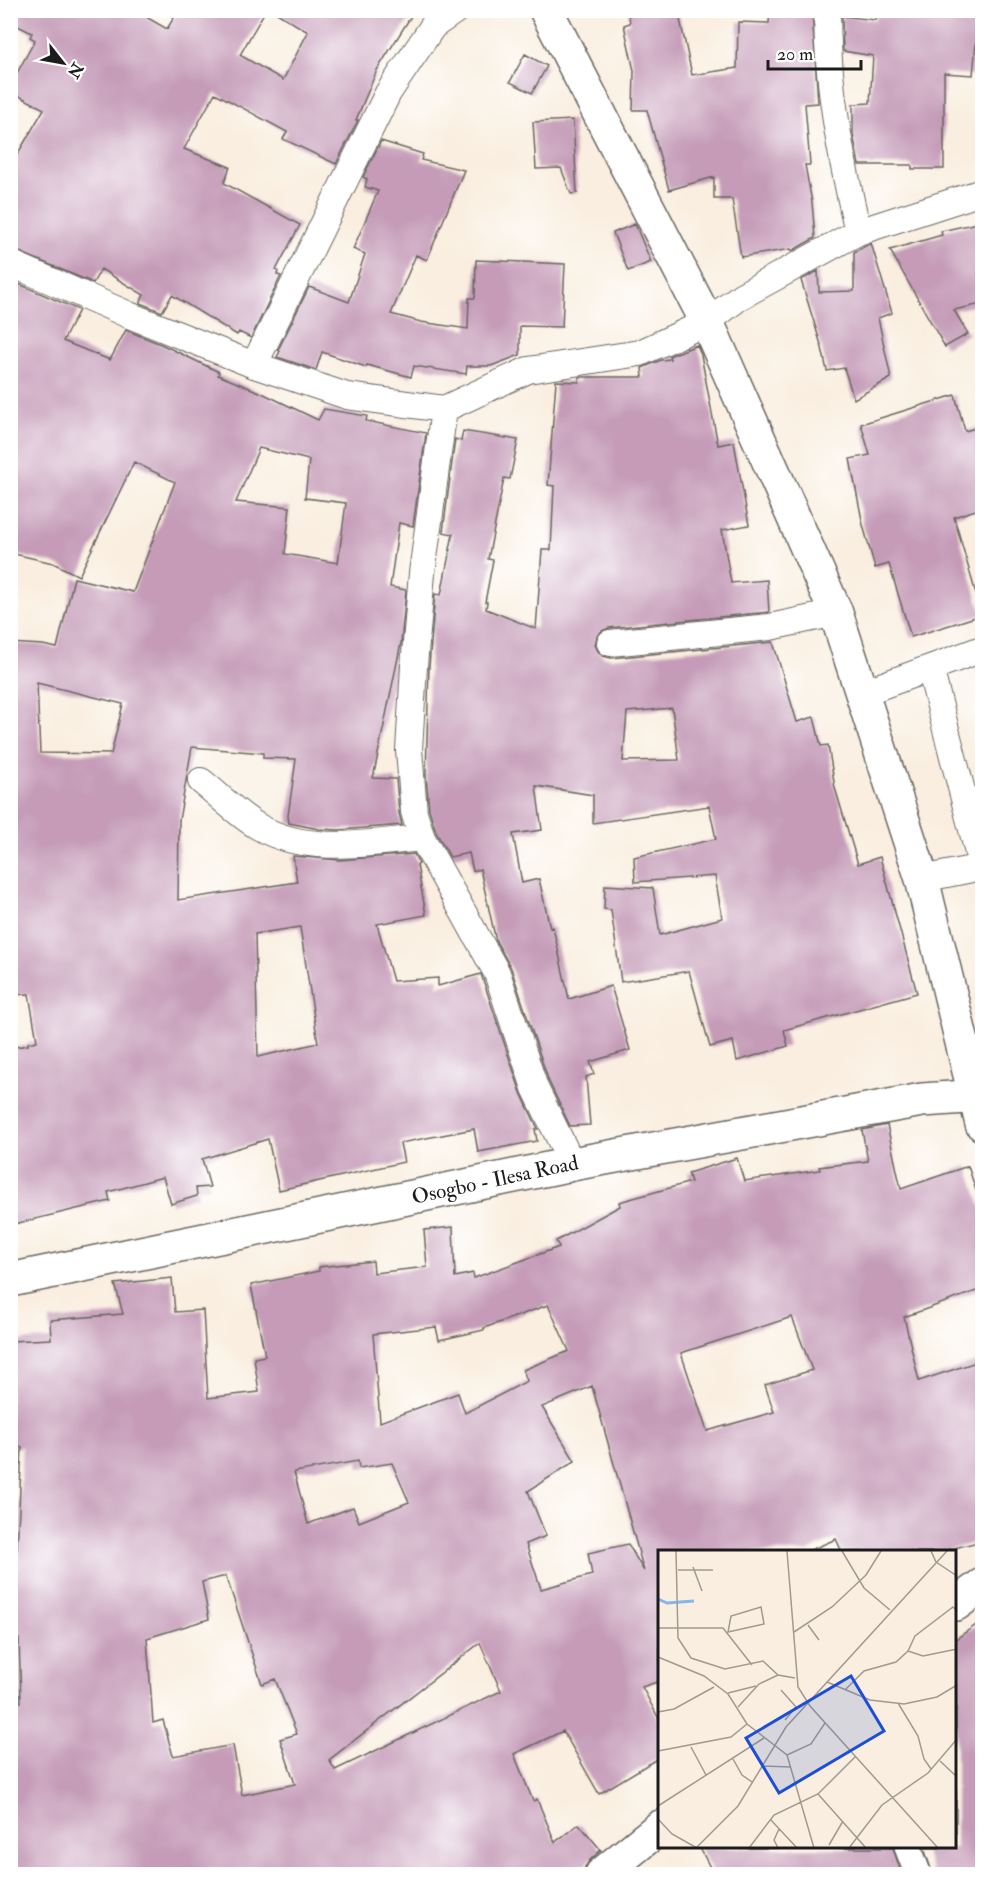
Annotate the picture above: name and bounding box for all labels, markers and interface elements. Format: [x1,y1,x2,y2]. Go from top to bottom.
north arrow [33,33,93,93]
scale bar [768,33,861,71]
text: 20 m [777,43,813,66]
text: N [62,58,88,82]
street label: Osogbo - Ilesa Road [409,1149,581,1211]
inset map [658,1550,957,1849]

